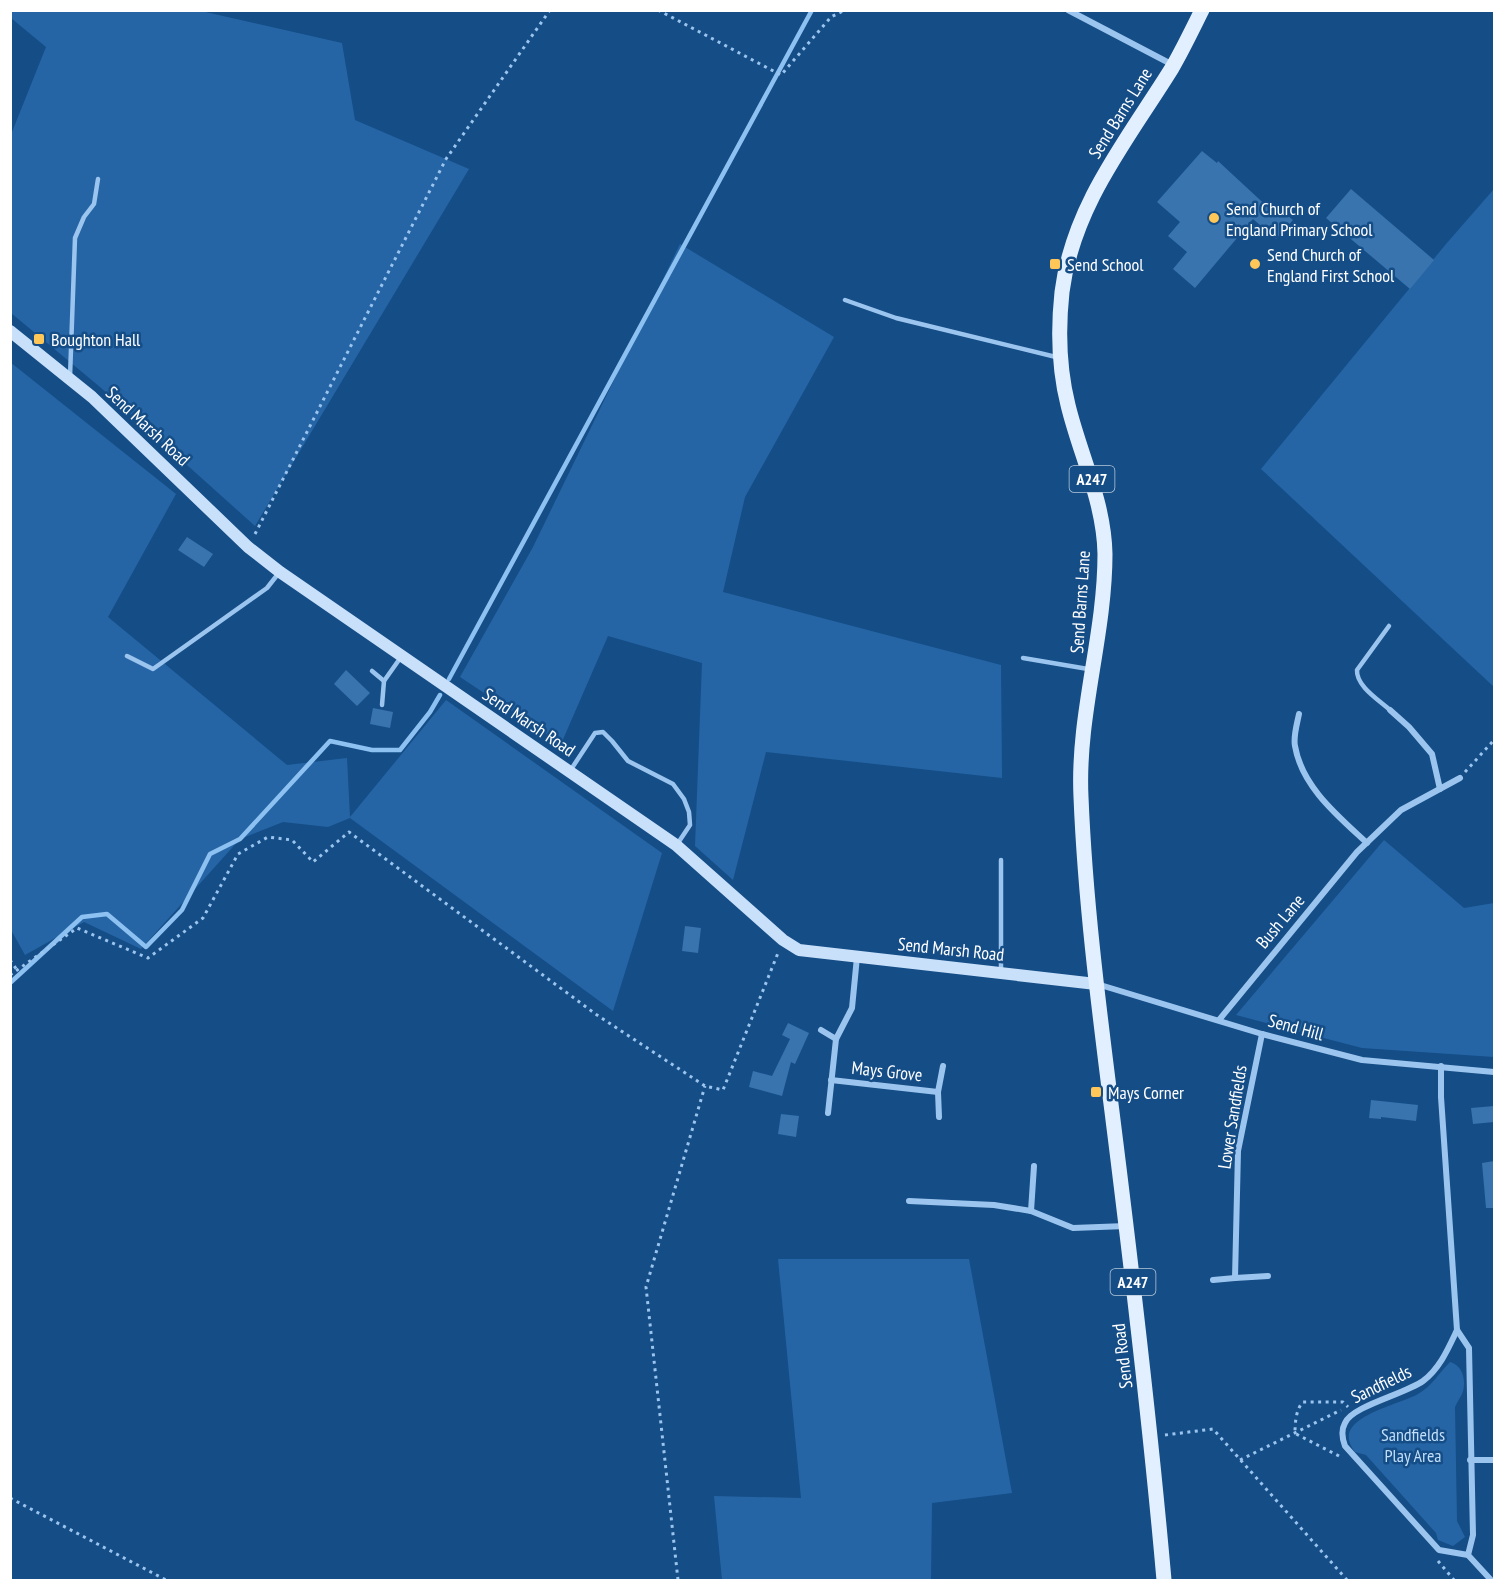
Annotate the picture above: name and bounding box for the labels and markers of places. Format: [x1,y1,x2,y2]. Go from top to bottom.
place label: Send Church of England Primary School [1226,197,1373,241]
marker: Send Church of England Primary School [1207,211,1221,225]
place label: Send Church of England First School [1267,243,1395,287]
place label: Send School [1067,253,1144,276]
marker: Send School [1048,257,1062,271]
marker: Send Church of England First School [1248,257,1262,271]
place label: Boughton Hall [51,328,141,351]
marker: Boughton Hall [32,332,46,346]
place label: Mays Corner [1108,1081,1184,1104]
marker: Mays Corner [1089,1085,1103,1099]

